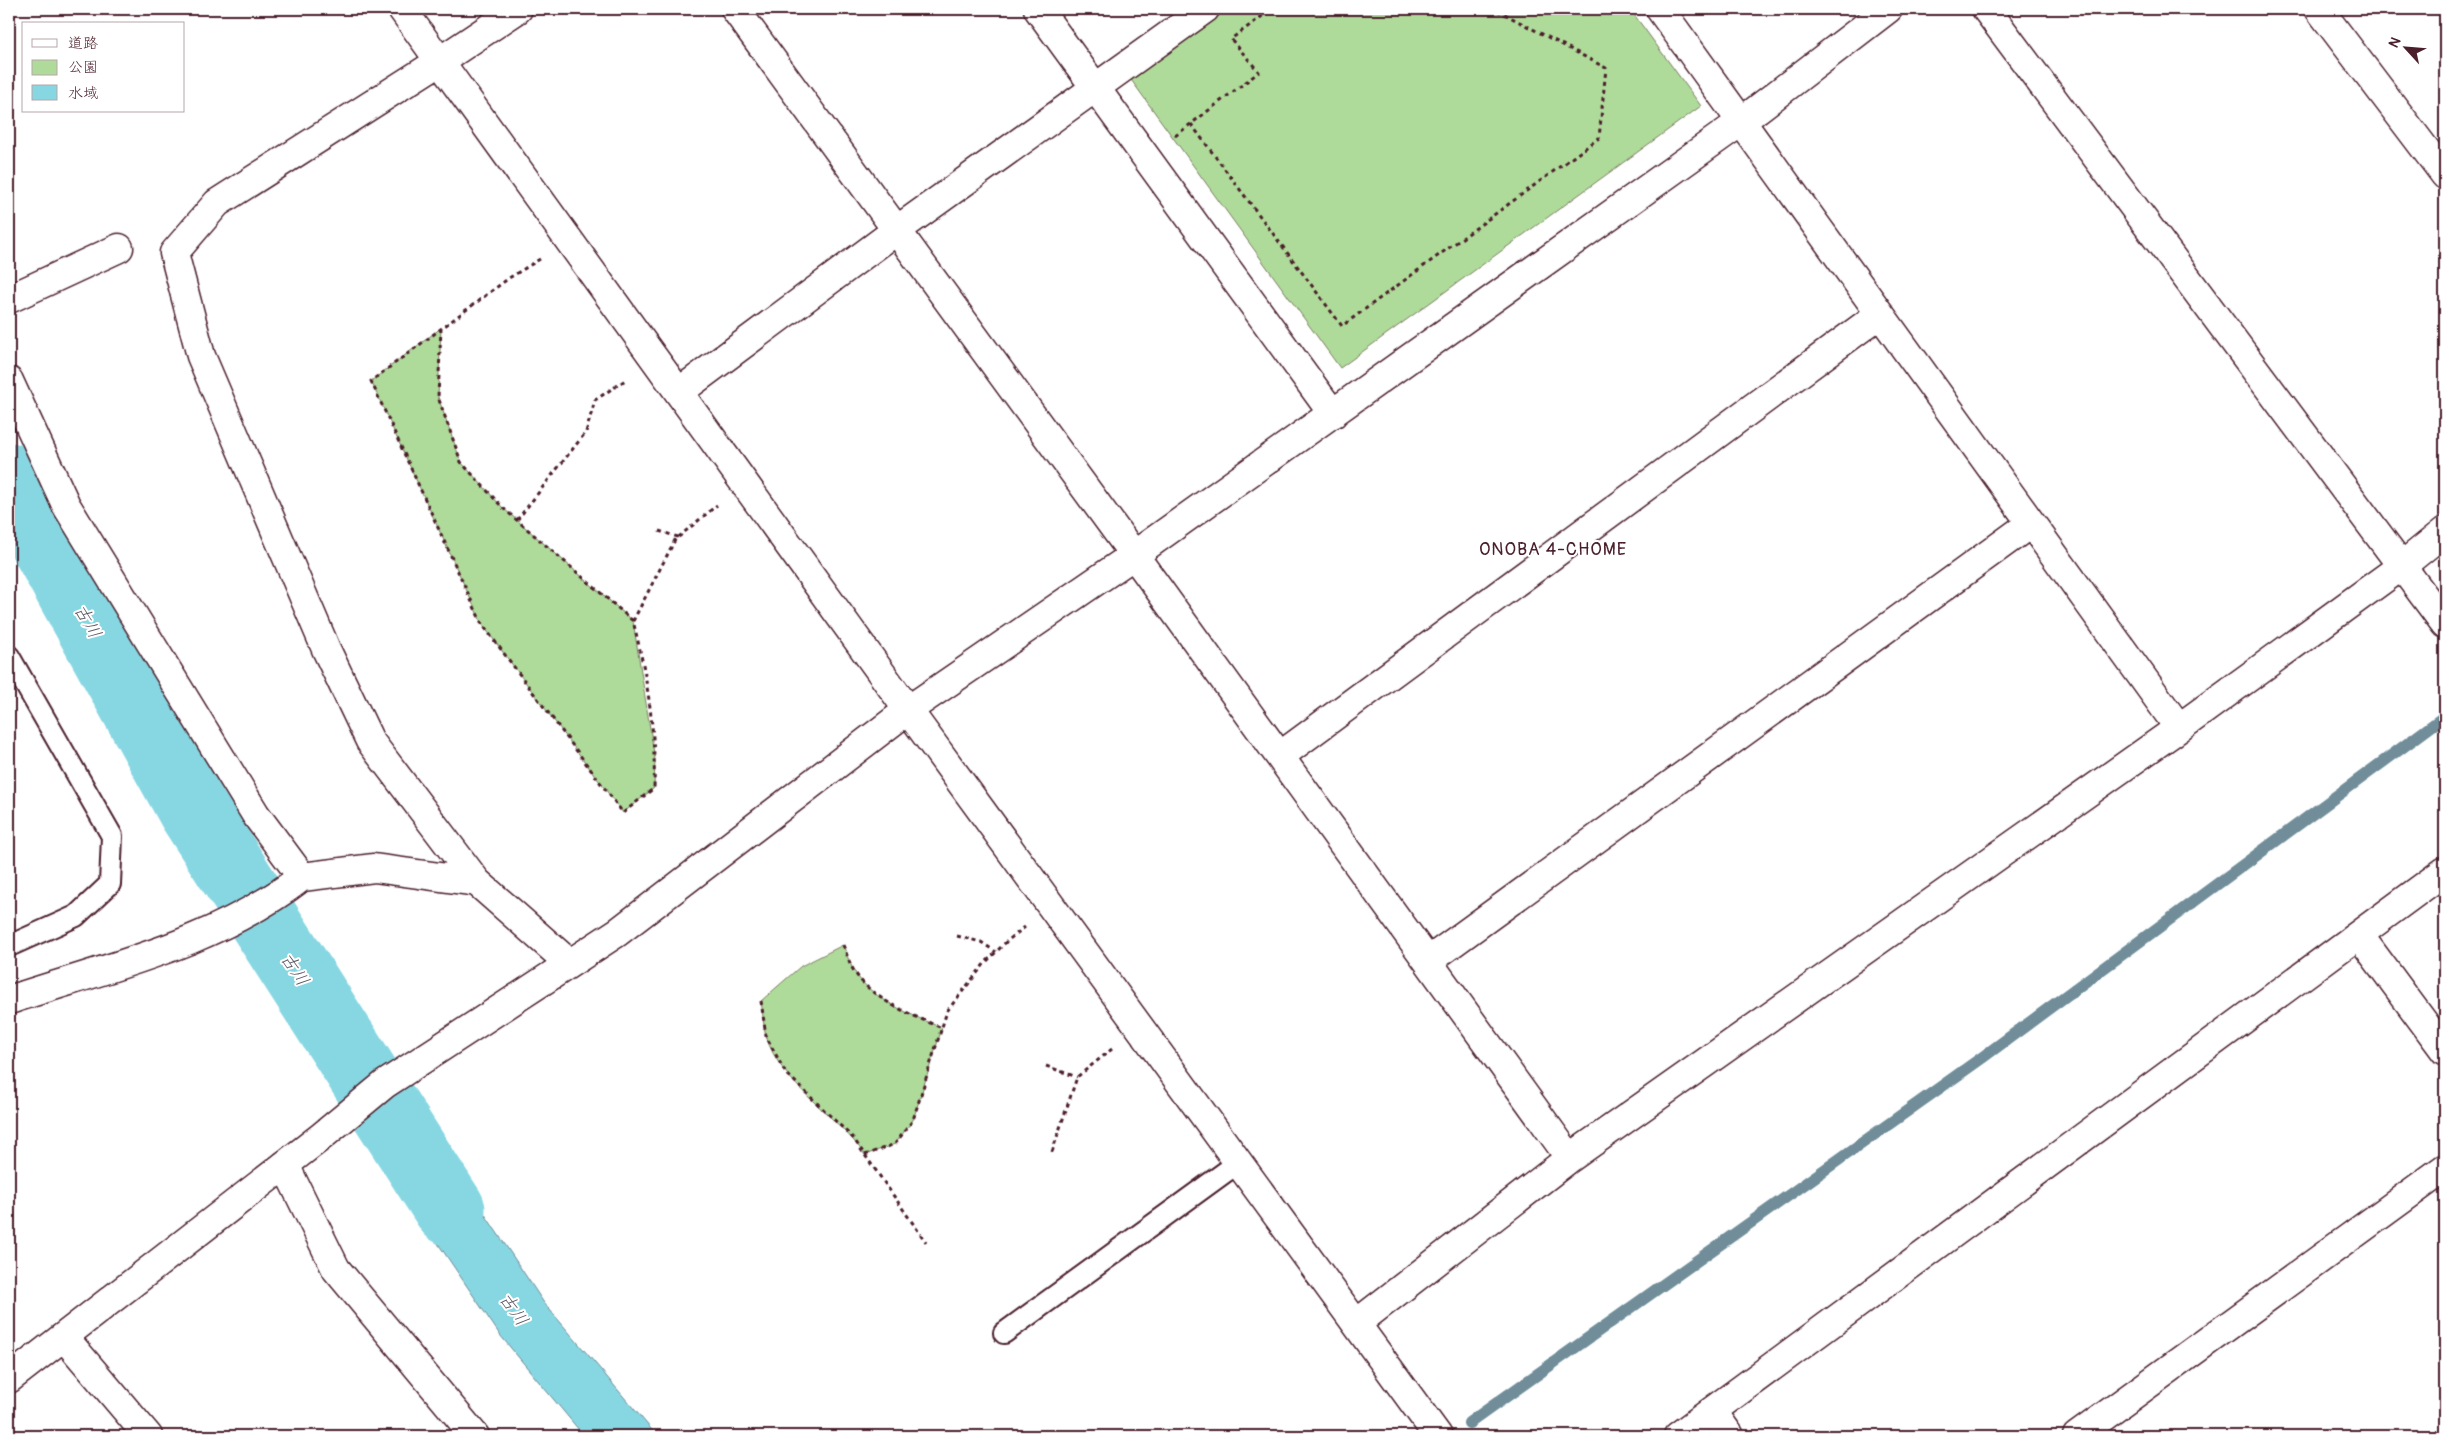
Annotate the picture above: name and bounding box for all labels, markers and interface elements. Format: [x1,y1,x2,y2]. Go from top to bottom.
legend [22,22,185,112]
north arrow [2382,22,2432,72]
text: 道路 [68,34,98,53]
text: N [2385,35,2404,51]
text: 公園 [68,58,98,77]
text: 水域 [68,84,98,103]
district label: ONOBA 4-CHOME [1479,538,1627,561]
water label: 古川 [69,600,106,643]
water label: 古川 [275,948,314,991]
water label: 古川 [494,1288,533,1331]

